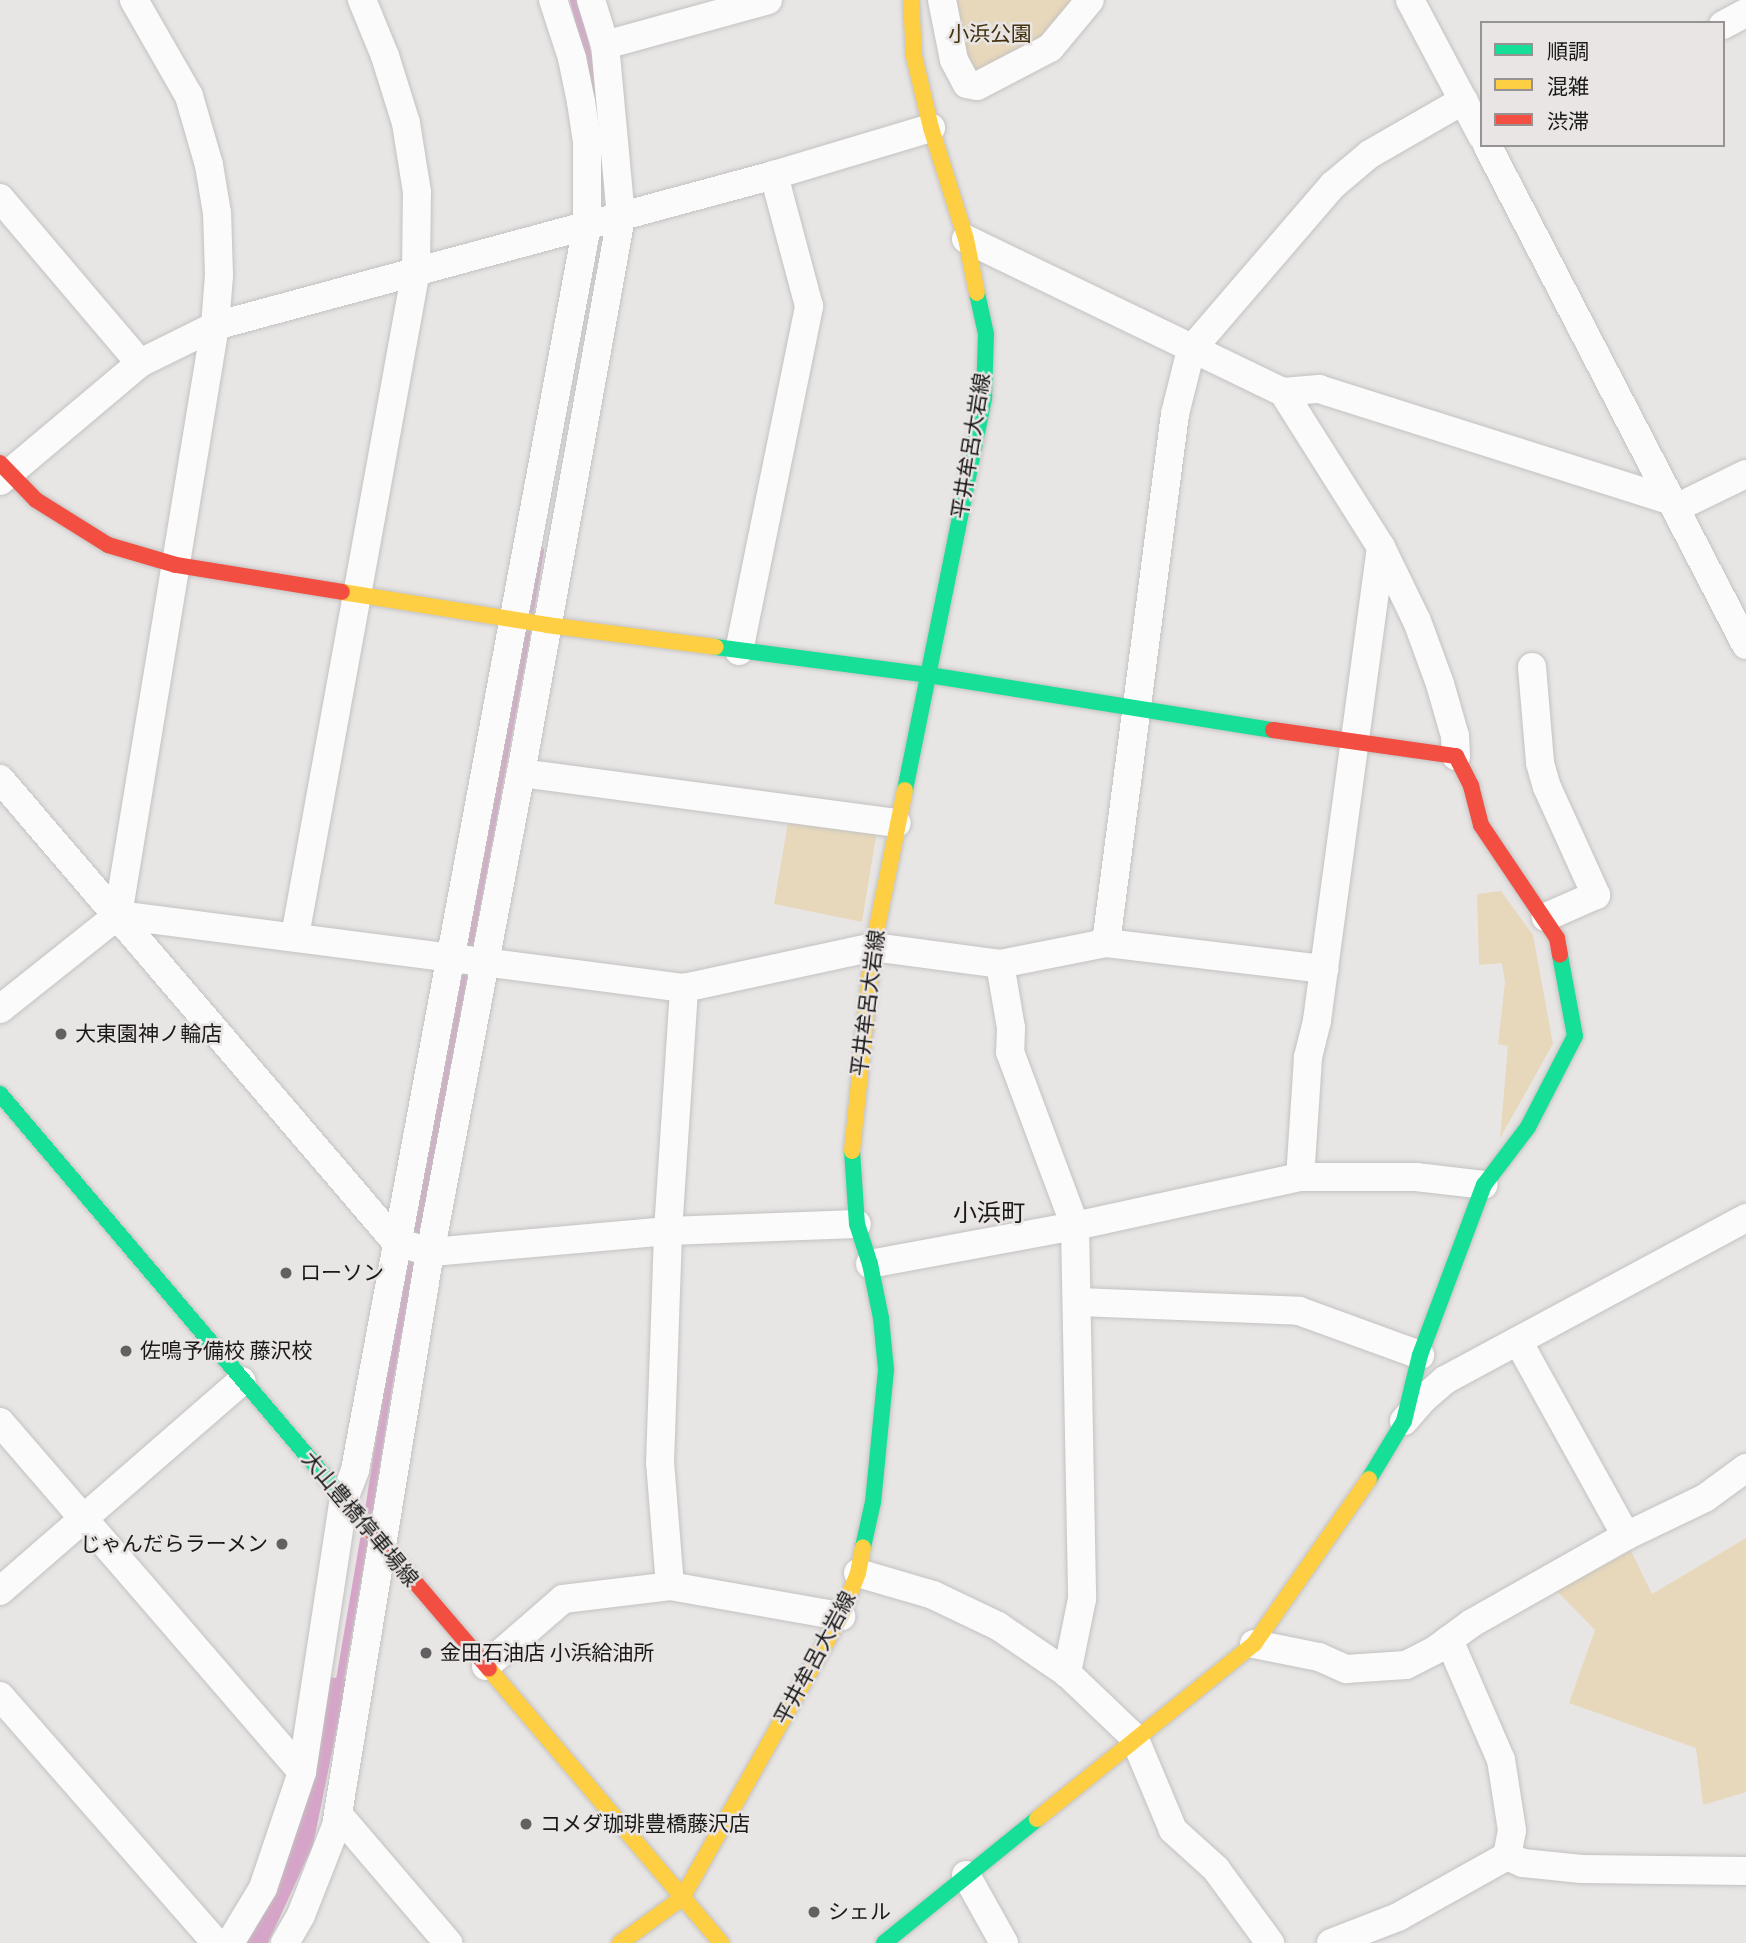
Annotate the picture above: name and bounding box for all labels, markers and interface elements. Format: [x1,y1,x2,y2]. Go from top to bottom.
park label: 小浜公園 [948,21,1032,47]
legend [1480,21,1725,147]
text: 順調 [1547,38,1589,65]
text: 混雑 [1547,73,1589,100]
text: 渋滞 [1547,108,1589,135]
street label: 平井牟呂大岩線 [947,371,995,521]
street label: 平井牟呂大岩線 [847,929,889,1077]
place label: 大東園神ノ輪店 [75,1021,222,1047]
marker: 大東園神ノ輪店 [53,1026,69,1042]
district label: 小浜町 [953,1199,1025,1227]
place label: ローソン [300,1260,384,1286]
marker: ローソン [278,1265,294,1281]
place label: 佐鳴予備校 藤沢校 [140,1338,312,1364]
marker: 佐鳴予備校 藤沢校 [118,1343,134,1359]
street label: 大山豊橋停車場線 [296,1447,424,1591]
place label: じゃんだらラーメン [79,1531,268,1557]
marker: じゃんだらラーメン [274,1536,290,1552]
street label: 平井牟呂大岩線 [769,1587,861,1729]
place label: 金田石油店 小浜給油所 [440,1640,654,1666]
marker: 金田石油店 小浜給油所 [418,1645,434,1661]
place label: コメダ珈琲豊橋藤沢店 [540,1811,750,1837]
marker: コメダ珈琲豊橋藤沢店 [518,1816,534,1832]
place label: シェル [828,1899,891,1925]
marker: シェル [806,1904,822,1920]

